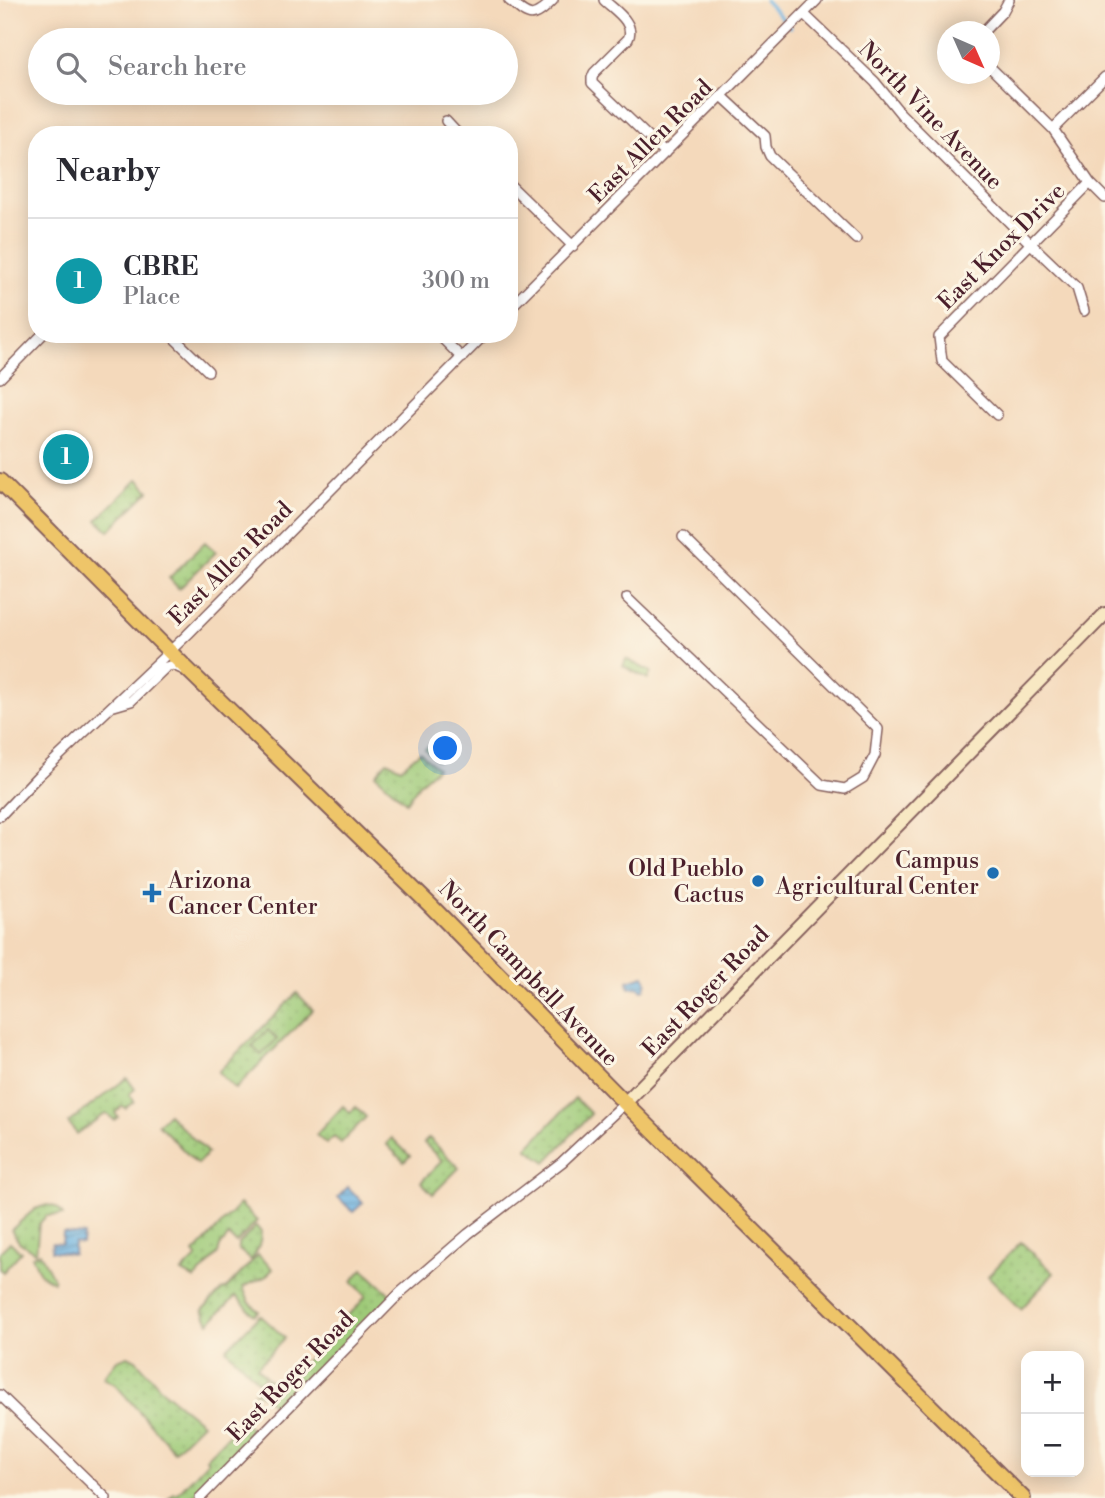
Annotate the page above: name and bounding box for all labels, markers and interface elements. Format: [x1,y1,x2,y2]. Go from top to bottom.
north arrow [937,21,1000,84]
search box [28,28,518,105]
street label: North Vine Avenue [852,36,1008,196]
icon: search [52,48,90,86]
text: Search here [108,51,247,83]
street label: East Allen Road [583,74,718,209]
text: Nearby [56,153,160,191]
street label: East Knox Drive [932,177,1071,316]
text: CBRE [123,251,198,283]
text: 1 [73,267,85,295]
text: 300 m [422,267,490,295]
text: Place [123,283,180,311]
pin: 1 [43,431,89,483]
street label: East Allen Road [163,496,298,631]
your location [428,731,462,765]
place label: Campus Agricultural Center [775,847,979,901]
place label: Old Pueblo Cactus [628,855,744,909]
marker: Campus Agricultural Center [985,865,1001,881]
place label: Arizona Cancer Center [167,867,318,921]
marker: Old Pueblo Cactus [750,873,766,889]
street label: North Campbell Avenue [432,875,624,1072]
marker: Arizona Cancer Center [142,883,162,903]
street label: East Roger Road [636,921,775,1063]
street label: East Roger Road [221,1306,360,1448]
map controls [1021,1351,1084,1477]
button: + [1021,1351,1084,1414]
button: − [1021,1414,1084,1477]

